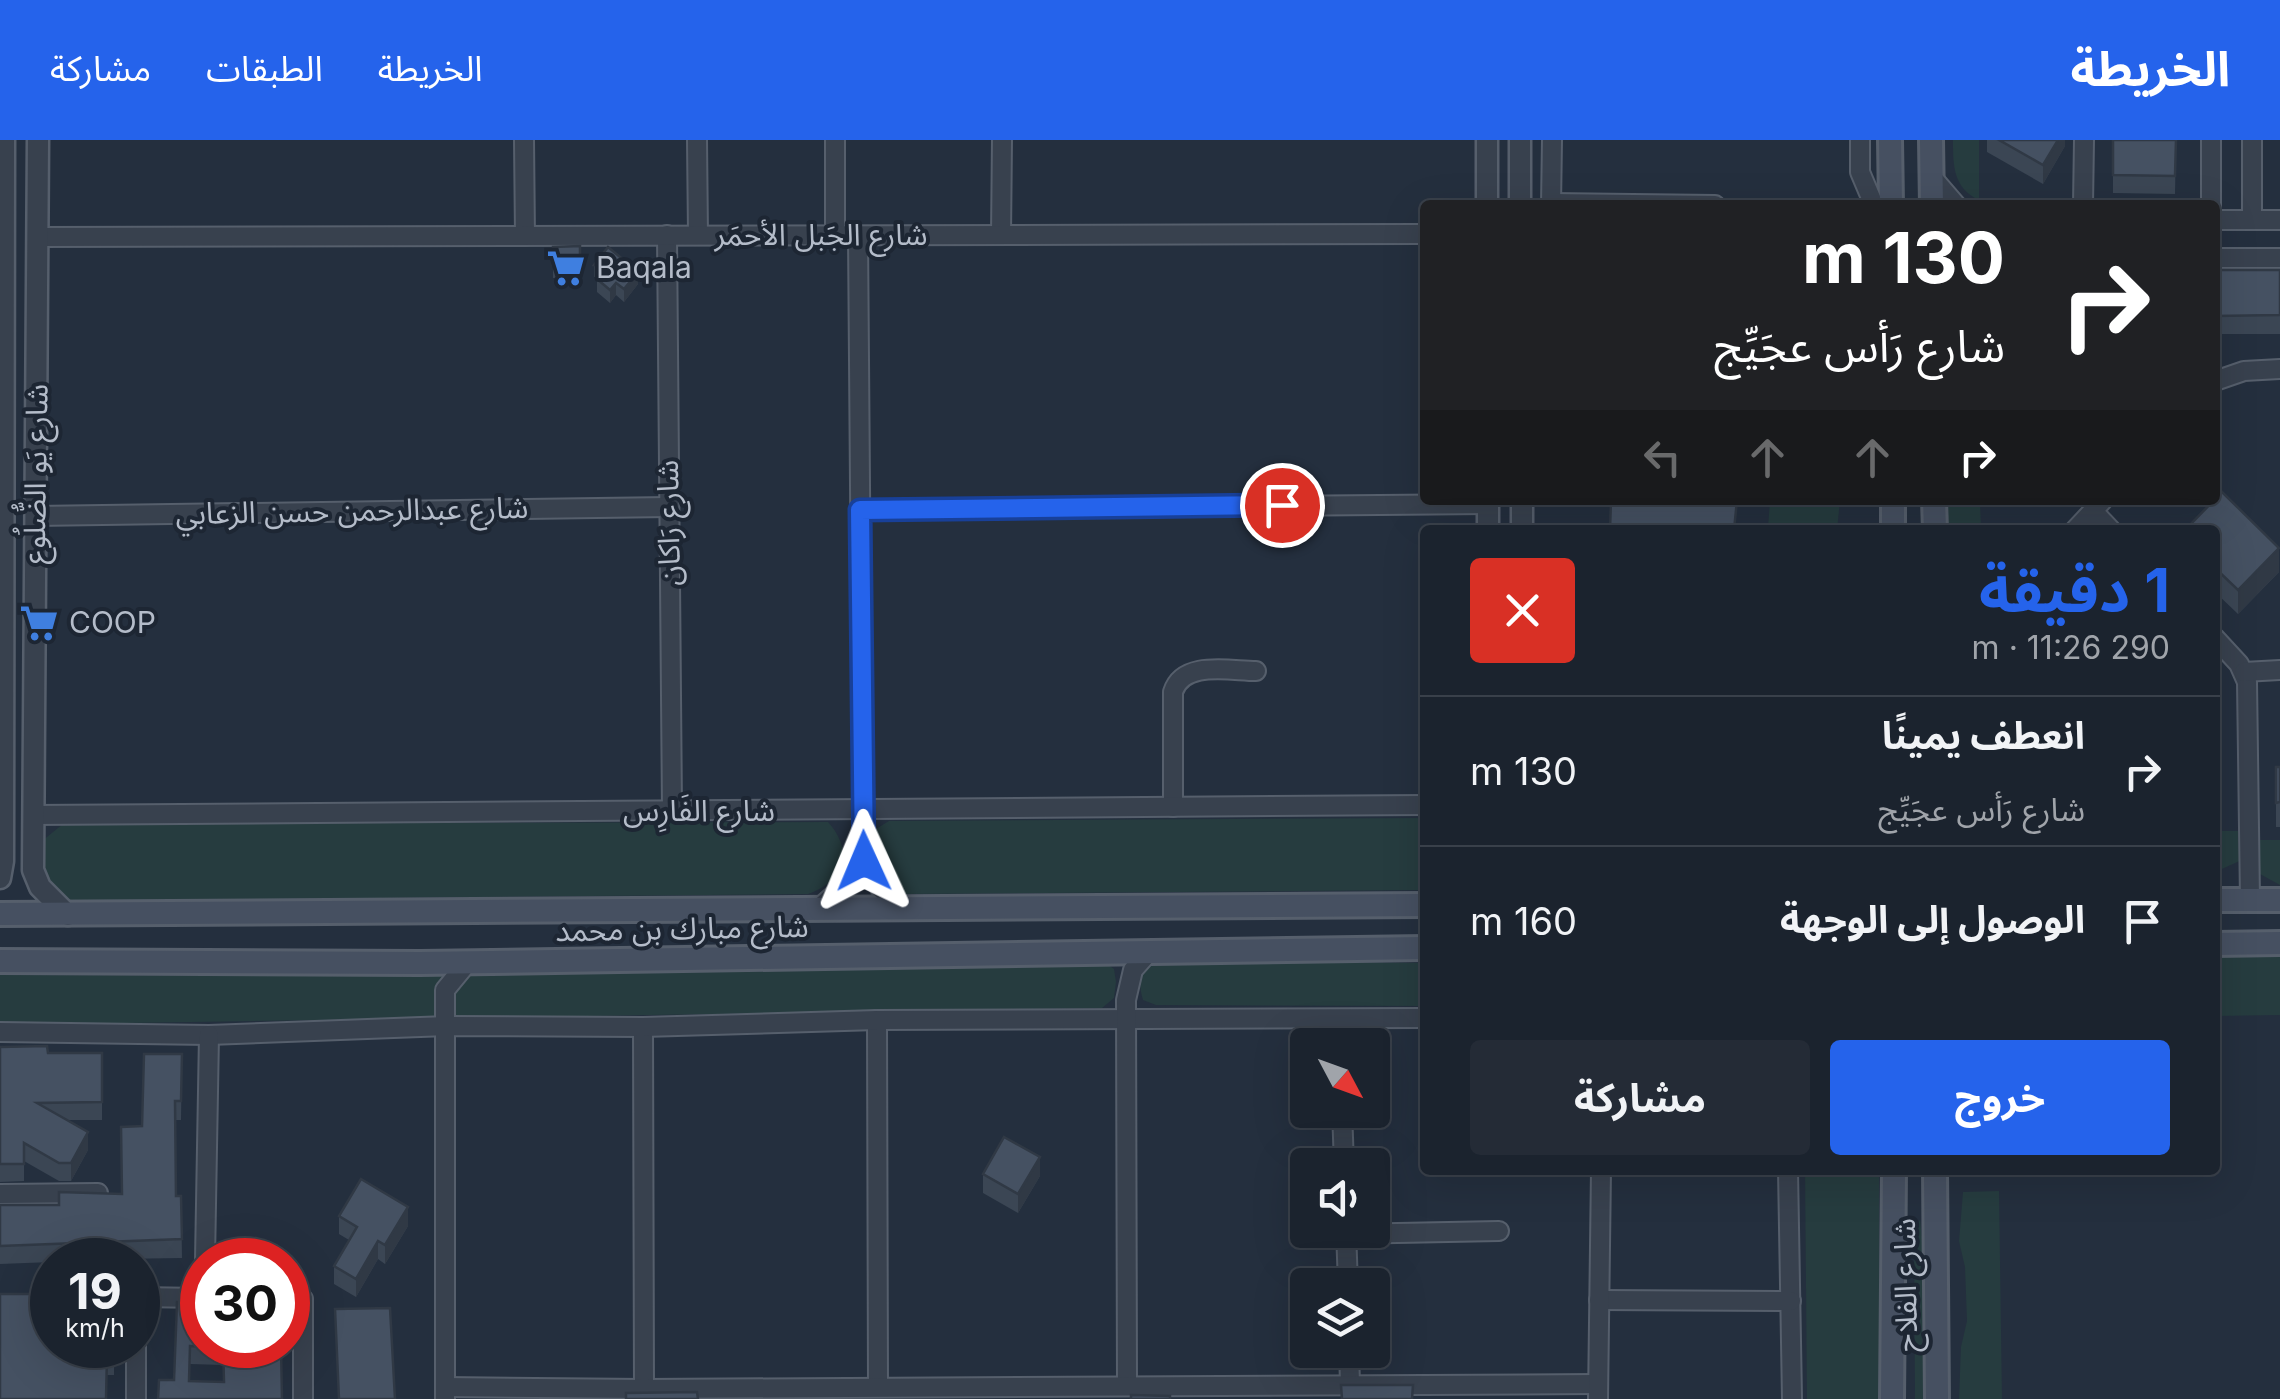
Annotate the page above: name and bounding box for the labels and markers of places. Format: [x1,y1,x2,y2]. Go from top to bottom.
supermarket icon: Baqala [545,247,587,289]
place label: Baqala [596,249,692,285]
pin [1240,463,1325,548]
supermarket icon: COOP [18,602,60,644]
place label: COOP [69,604,156,640]

